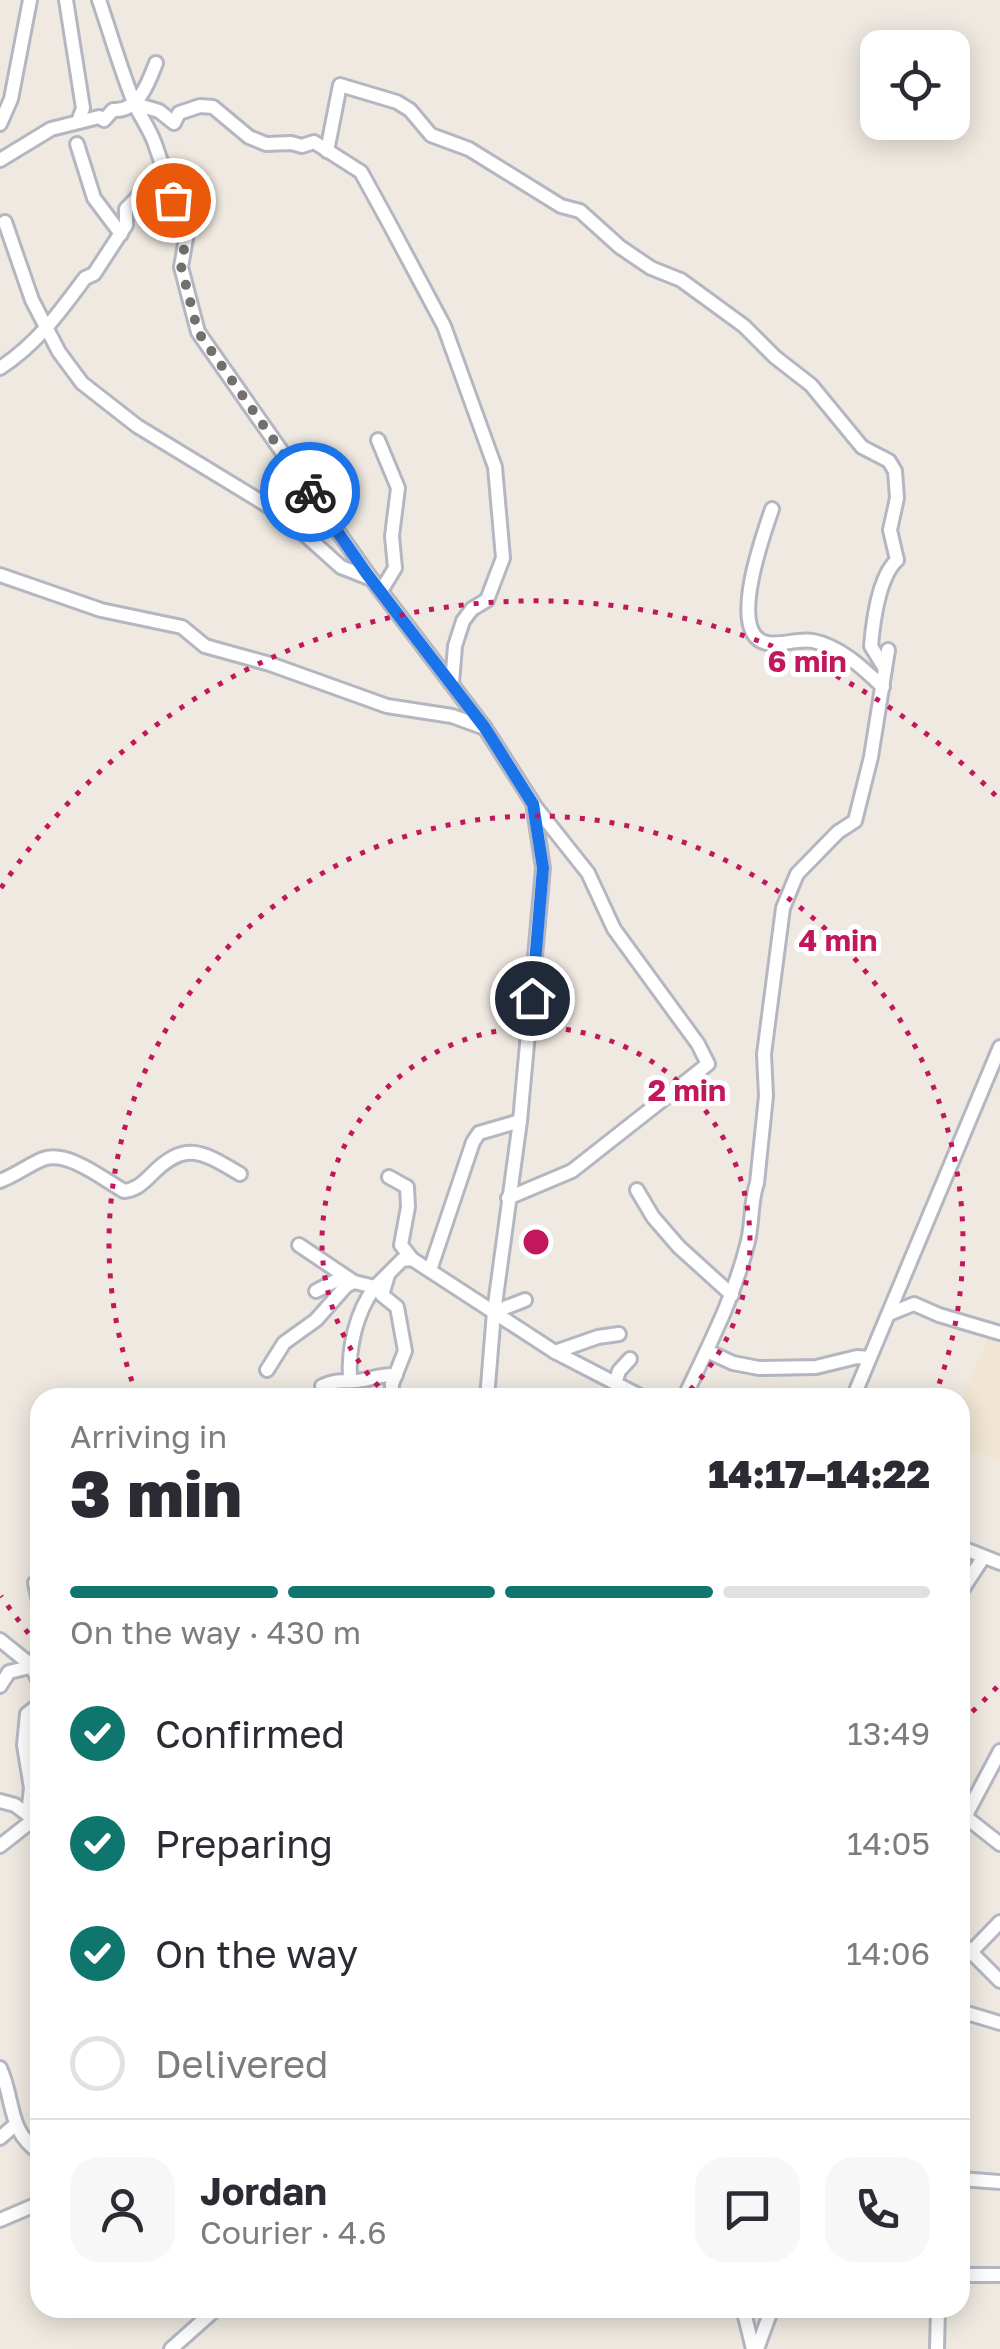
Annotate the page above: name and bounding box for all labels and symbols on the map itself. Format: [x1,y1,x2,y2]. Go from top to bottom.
pin [131,158,216,243]
courier [260,442,360,542]
text: 6 min [767,643,847,679]
text: 4 min [799,922,877,958]
pin [490,956,575,1041]
text: 2 min [648,1072,726,1108]
centre of rings [518,1224,554,1260]

